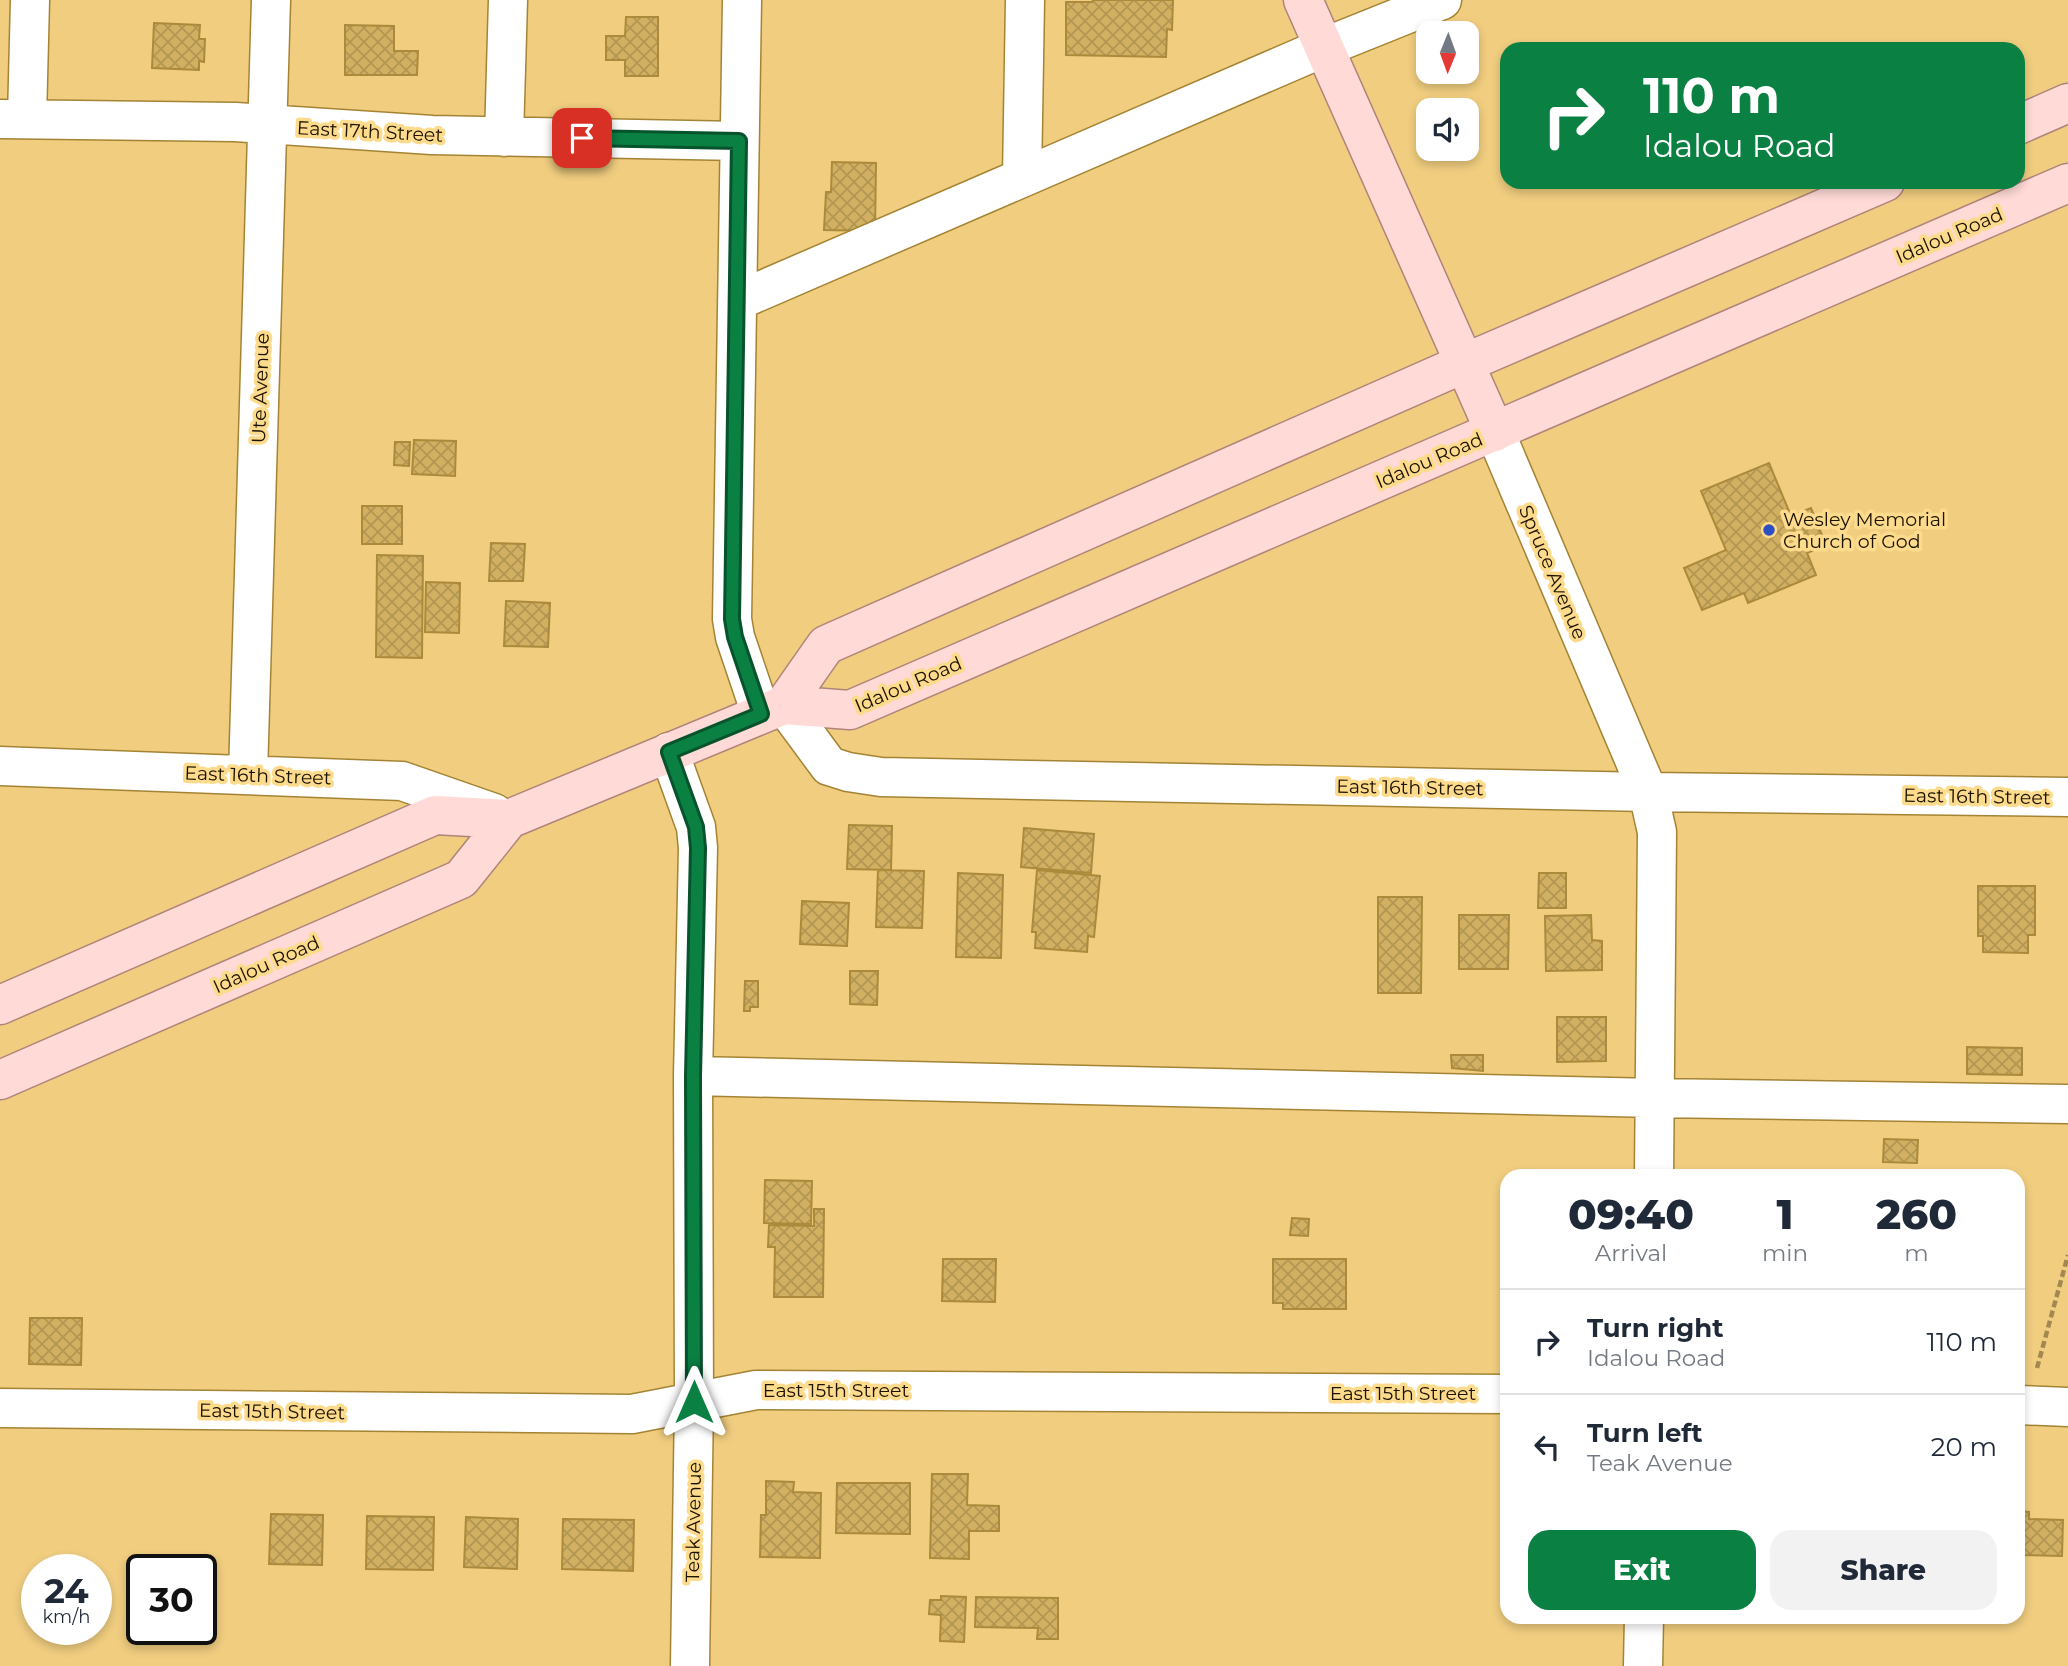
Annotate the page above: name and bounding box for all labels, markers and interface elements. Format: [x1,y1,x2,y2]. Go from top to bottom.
north arrow [1416,21,1479,84]
map controls [1416,21,1479,161]
text: 110 m [1643,66,1780,125]
icon: right [1528,70,1619,161]
button: sound [1416,98,1479,161]
pin [552,108,612,168]
street label: East 17th Street [296,116,444,147]
icon: arrive [563,119,601,157]
text: Idalou Road [1643,126,1835,165]
street label: Idalou Road [1892,203,2006,268]
street label: Ute Avenue [247,332,274,444]
street label: Idalou Road [1372,428,1486,493]
street label: Spruce Avenue [1514,502,1591,643]
place label: Wesley Memorial Church of God [1783,508,1946,553]
marker: Wesley Memorial Church of God [1761,522,1777,538]
street label: Idalou Road [851,652,965,717]
street label: East 16th Street [184,761,332,790]
street label: East 16th Street [1336,775,1484,800]
street label: East 16th Street [1903,784,2051,809]
street label: Idalou Road [209,931,323,998]
text: 09:40 [1568,1188,1694,1240]
text: 1 [1776,1188,1793,1240]
text: 260 [1876,1188,1957,1240]
text: Arrival [1595,1239,1667,1267]
text: min [1762,1239,1808,1267]
text: m [1904,1239,1929,1267]
text: Turn right [1587,1312,1723,1344]
icon: right [1528,1323,1566,1361]
text: 110 m [1927,1326,1997,1358]
text: Idalou Road [1587,1344,1725,1372]
position arrow [657,1365,731,1439]
street label: East 15th Street [763,1379,909,1402]
street label: East 15th Street [1330,1382,1476,1405]
street label: East 15th Street [199,1399,346,1424]
text: Turn left [1587,1417,1703,1449]
icon: left [1528,1428,1566,1466]
text: 20 m [1931,1431,1997,1463]
text: Teak Avenue [1587,1449,1733,1477]
street label: Teak Avenue [681,1462,706,1582]
button: Exit [1528,1530,1756,1610]
button: Share [1770,1530,1997,1610]
speed limit sign: 30 [126,1554,217,1645]
text: 24 [44,1569,89,1612]
text: km/h [42,1606,91,1628]

